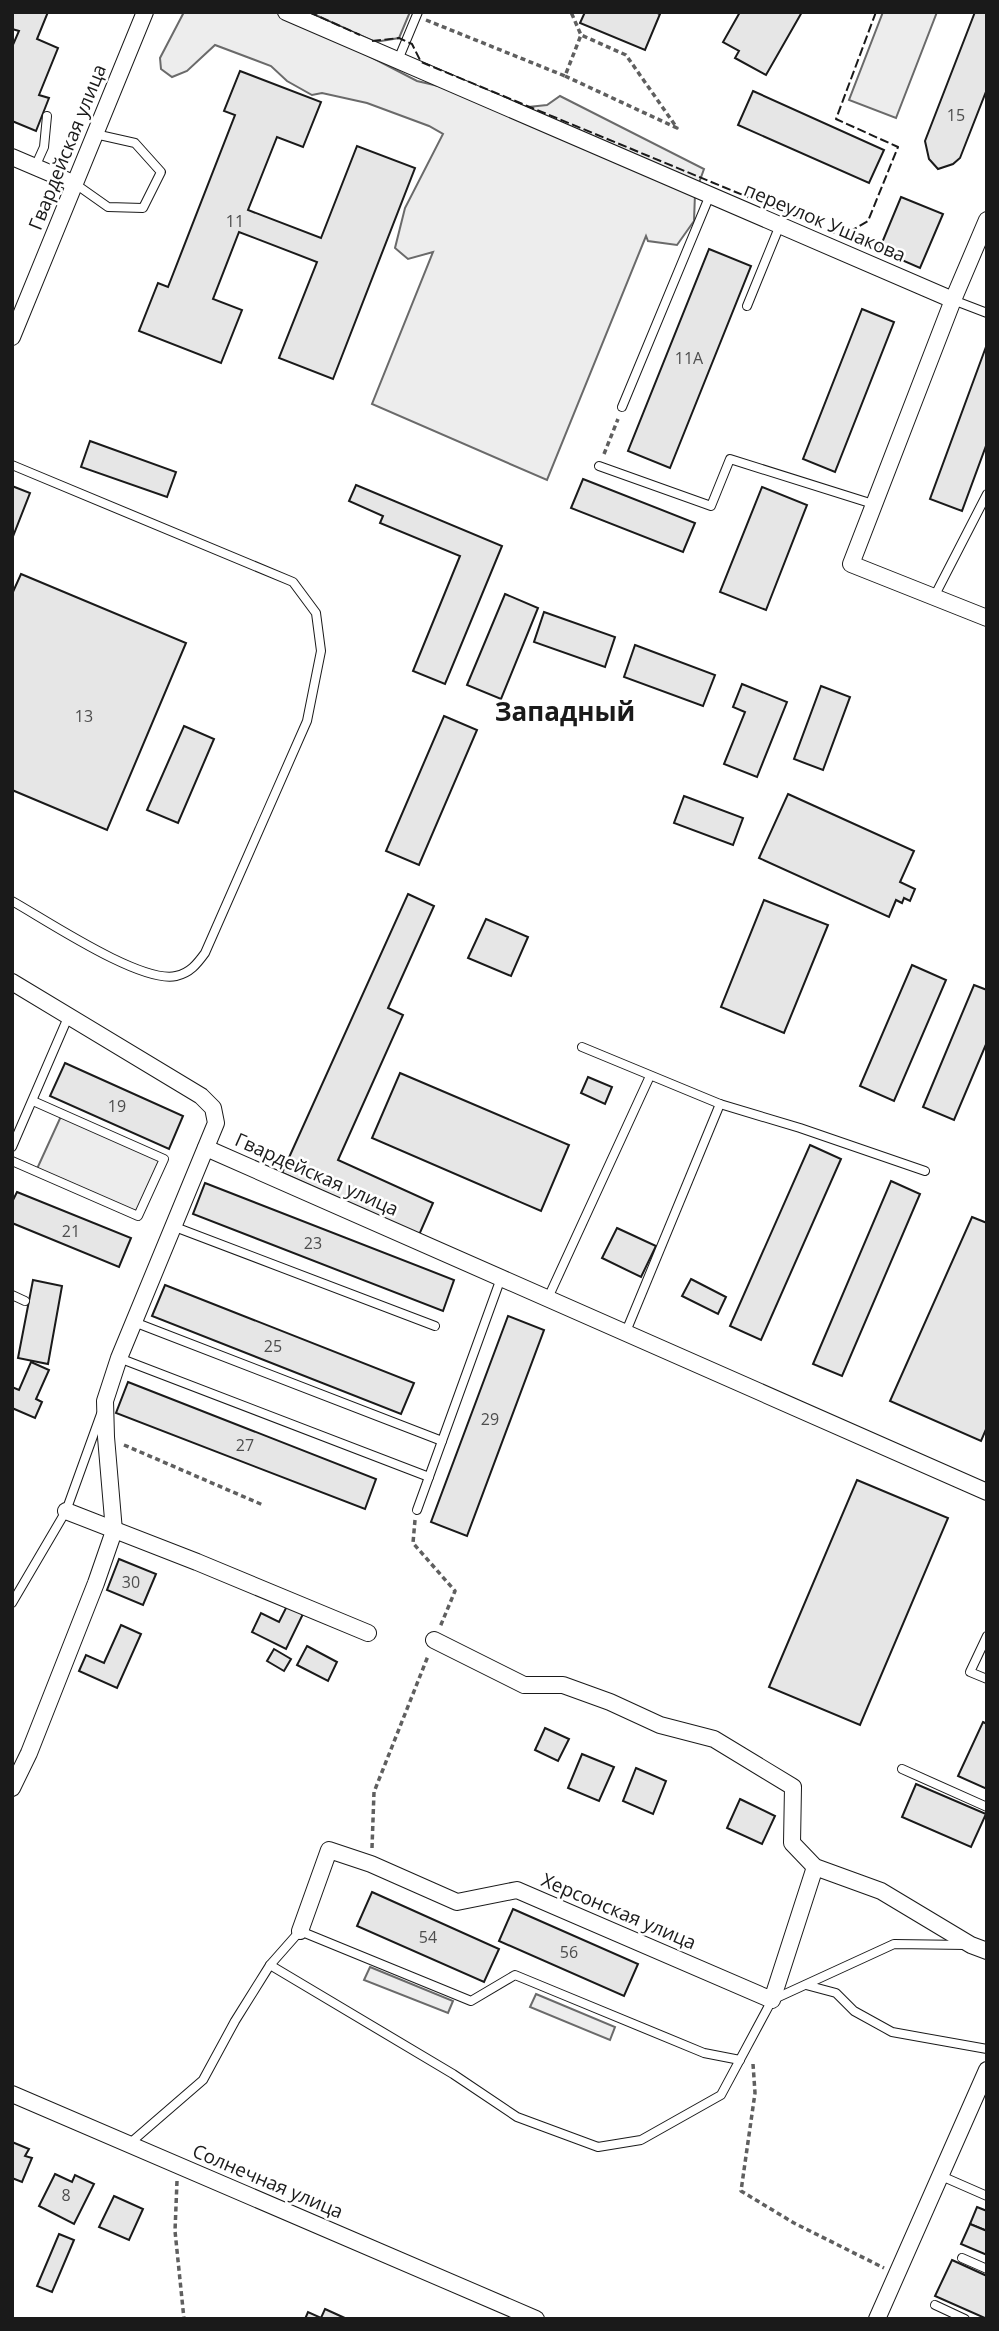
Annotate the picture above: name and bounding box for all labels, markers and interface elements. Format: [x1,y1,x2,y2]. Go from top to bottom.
street label: Гвардейская улица [22,60,112,234]
house number: 15 [947,104,965,126]
street label: переулок Ушакова [740,176,910,268]
house number: 11 [226,210,244,232]
house number: 11А [675,347,704,369]
district label: Западный [495,693,635,729]
house number: 13 [75,705,93,727]
house number: 19 [108,1095,126,1117]
street label: Гвардейская улица [231,1126,403,1222]
house number: 21 [62,1220,80,1242]
house number: 23 [304,1232,322,1254]
house number: 25 [264,1335,282,1357]
house number: 29 [481,1408,499,1430]
house number: 27 [236,1434,254,1456]
house number: 30 [122,1571,140,1593]
street label: Херсонская улица [538,1867,700,1955]
house number: 54 [419,1926,437,1948]
house number: 56 [560,1941,578,1963]
street label: Солнечная улица [189,2137,347,2225]
house number: 8 [61,2184,71,2206]

